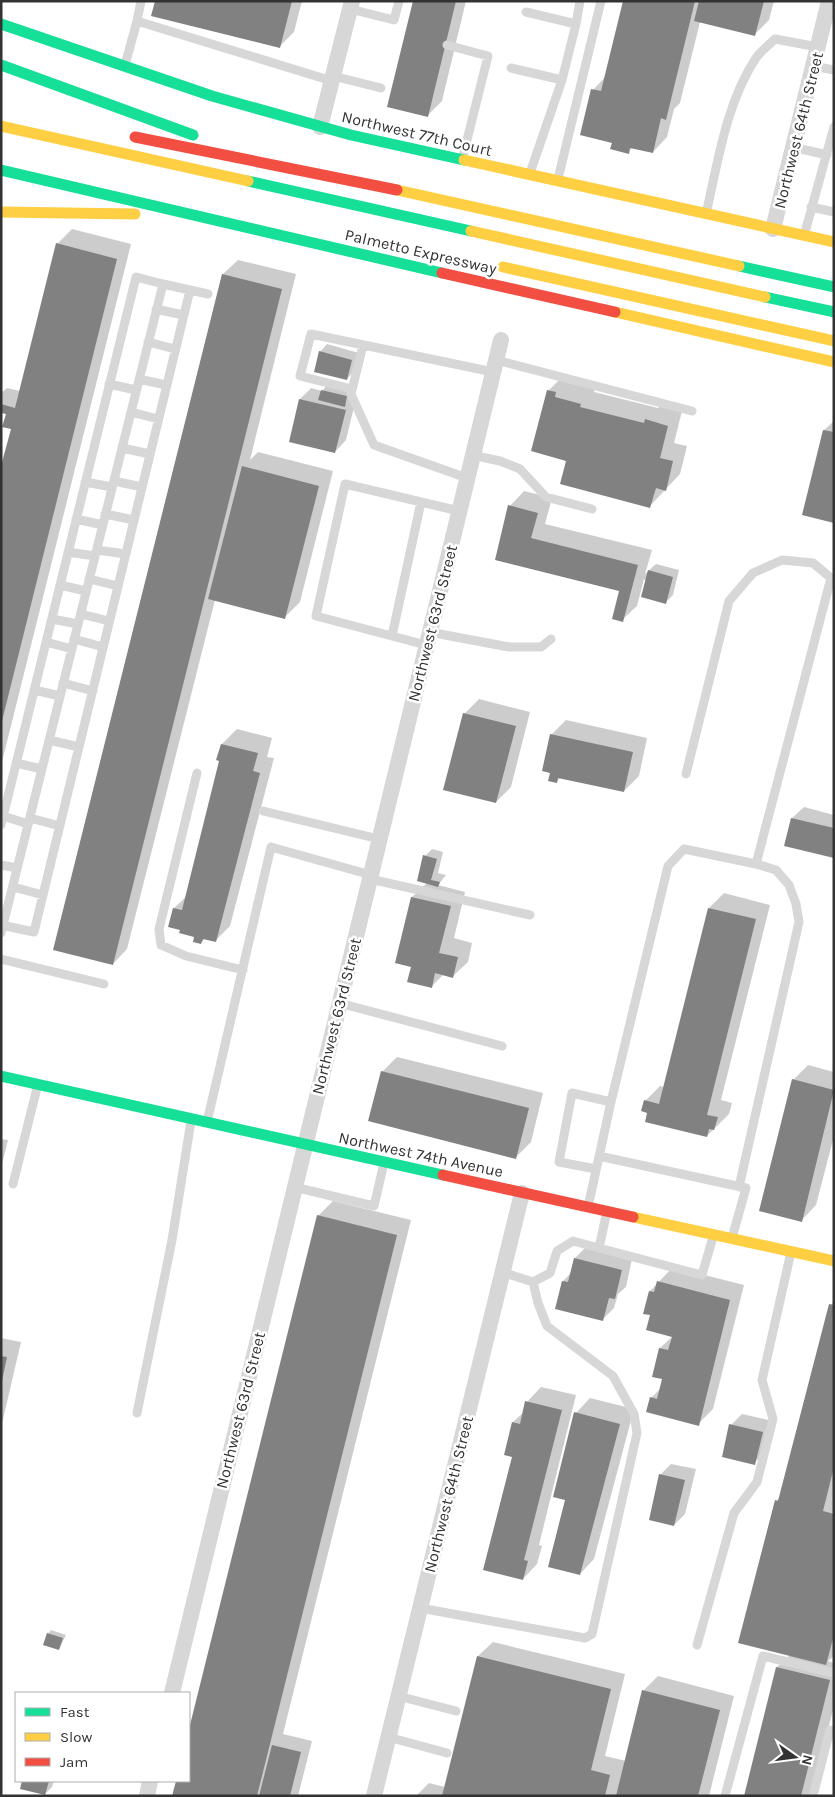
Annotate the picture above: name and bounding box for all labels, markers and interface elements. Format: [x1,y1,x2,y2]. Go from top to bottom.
street label: Northwest 64th Street [770,50,827,210]
street label: Northwest 77th Court [340,107,494,160]
street label: Palmetto Expressway [343,225,499,278]
street label: Northwest 63rd Street [404,543,461,703]
street label: Northwest 63rd Street [308,936,365,1096]
street label: Northwest 74th Avenue [337,1128,505,1181]
street label: Northwest 63rd Street [212,1330,269,1490]
street label: Northwest 64th Street [420,1414,477,1574]
legend [15,1692,190,1782]
text: Fast [60,1703,90,1721]
text: Slow [60,1728,92,1746]
north arrow [770,1732,820,1782]
text: Jam [60,1753,88,1771]
text: N [798,1753,817,1767]

